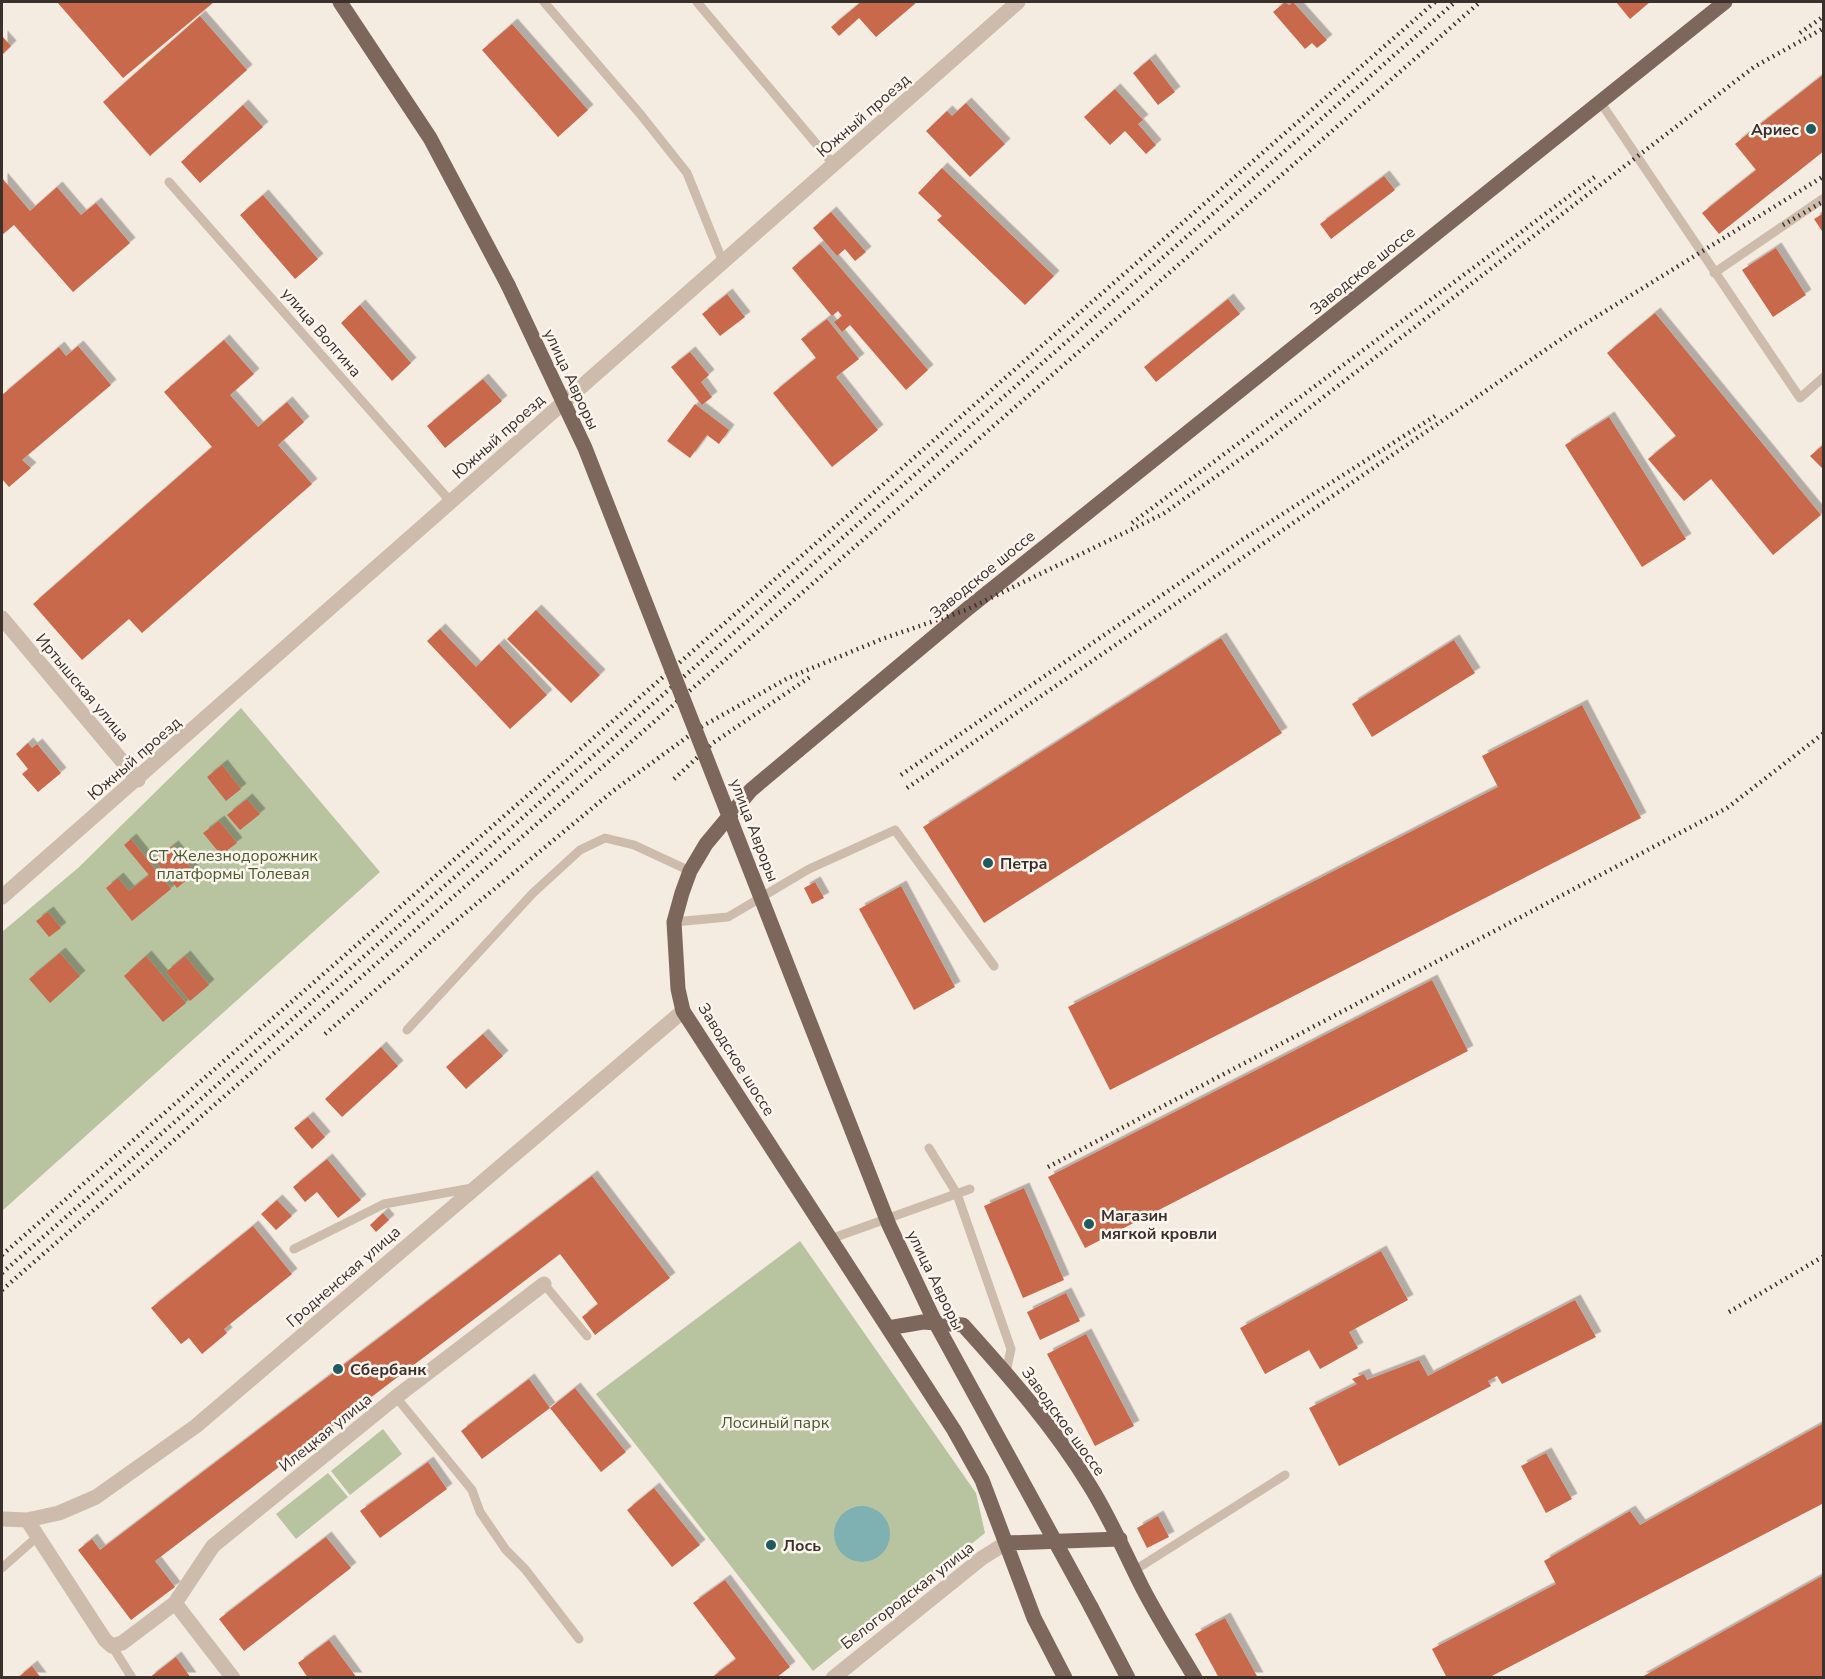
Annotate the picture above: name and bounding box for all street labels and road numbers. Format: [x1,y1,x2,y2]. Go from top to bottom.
street label: Южный проезд [812,69,916,163]
street label: Заводское шоссе [1305,221,1420,320]
street label: улица Волгина [276,283,366,382]
street label: улица Авроры [538,325,604,433]
street label: Южный проезд [448,389,550,484]
street label: Заводское шоссе [925,525,1040,624]
street label: Иртышская улица [30,629,134,746]
street label: Южный проезд [83,712,187,806]
street label: улица Авроры [724,776,784,885]
street label: Заводское шоссе [692,999,780,1120]
street label: Гродненская улица [282,1221,406,1333]
street label: улица Авроры [901,1227,969,1334]
street label: Заводское шоссе [1016,1363,1110,1480]
street label: Илецкая улица [275,1388,377,1477]
street label: Белогородская улица [836,1537,979,1655]

